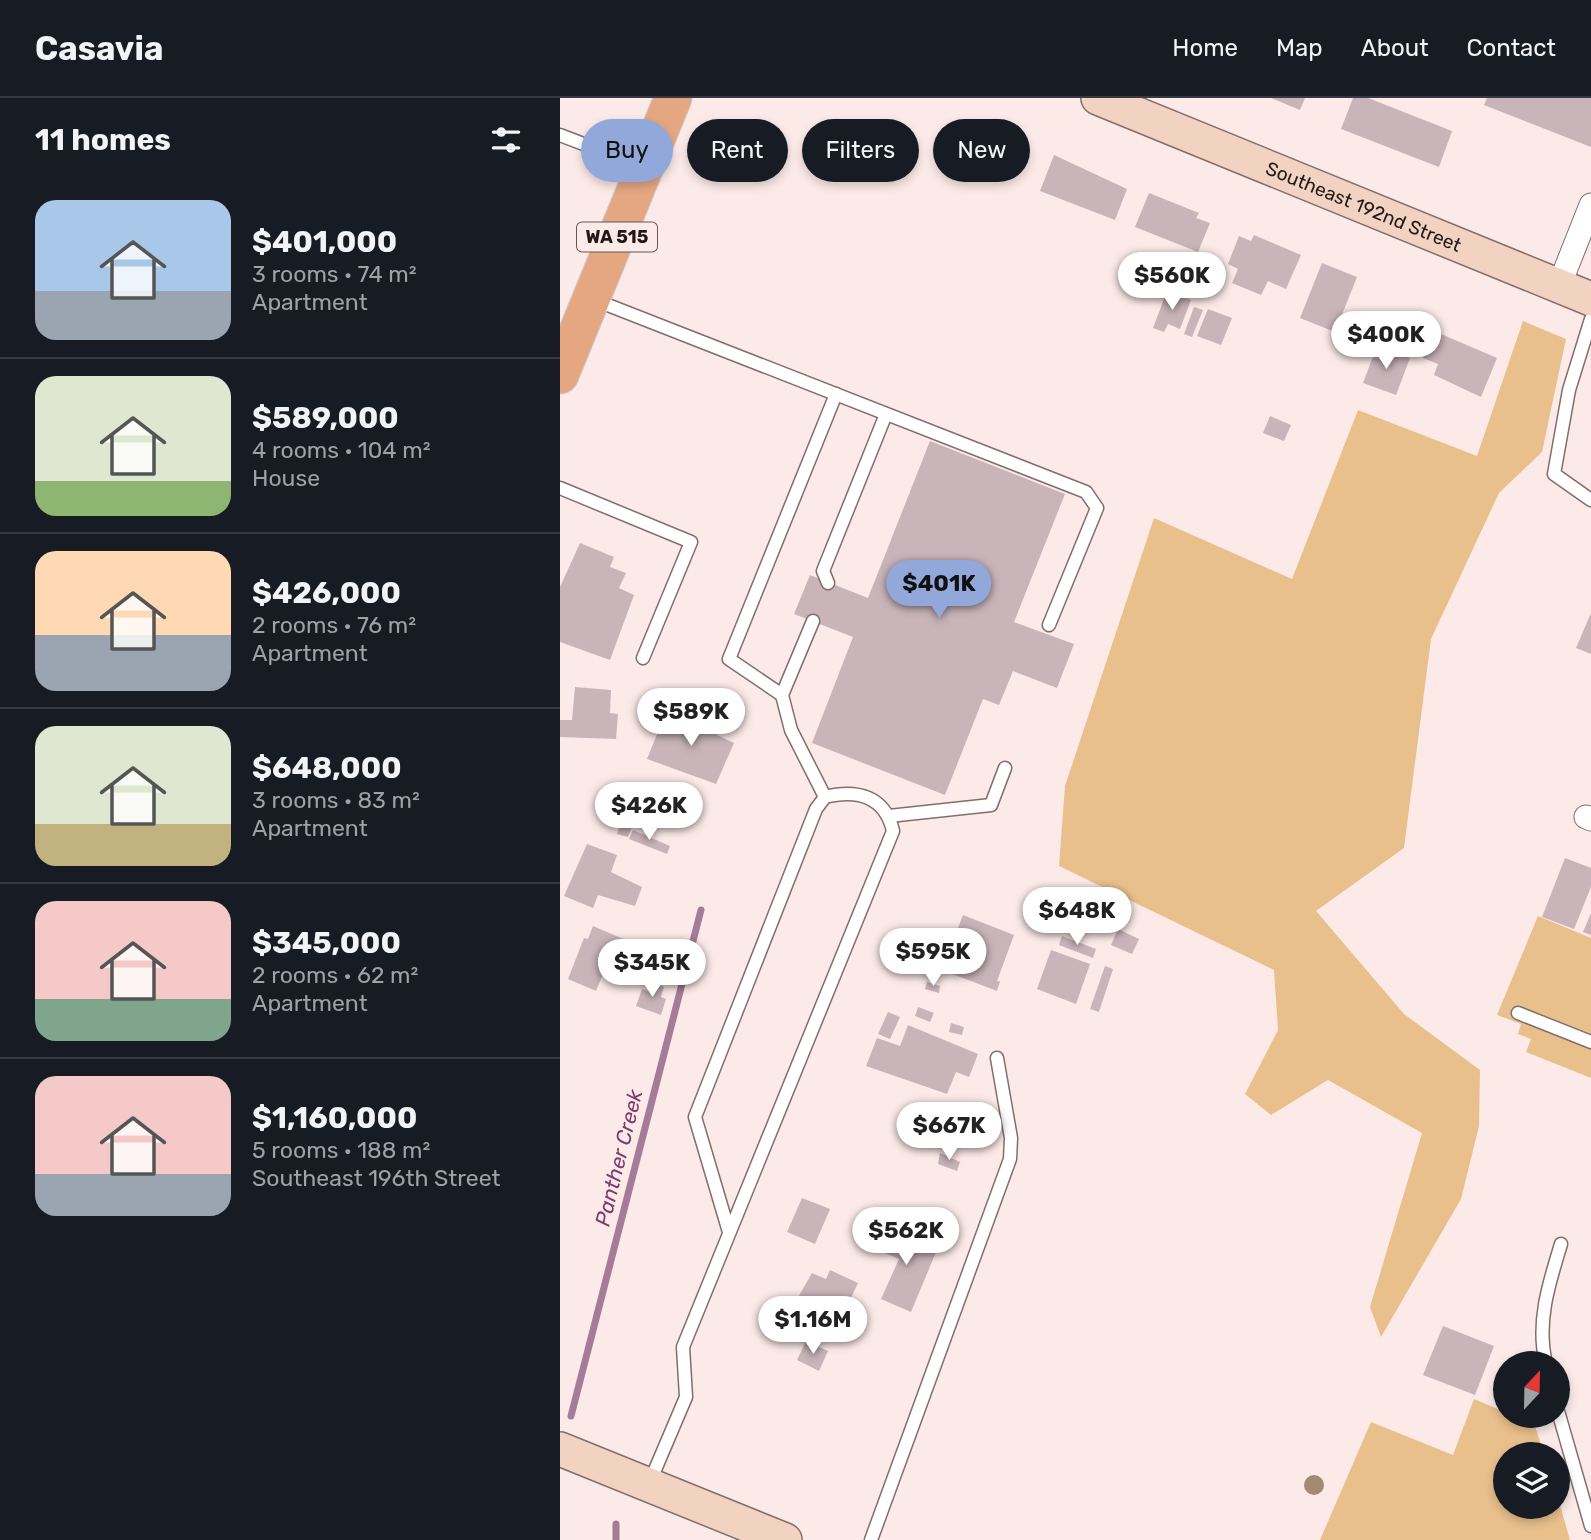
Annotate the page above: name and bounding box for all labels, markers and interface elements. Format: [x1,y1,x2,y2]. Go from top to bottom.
text: Casavia [35,29,163,68]
text: Home [1172,34,1238,62]
text: Map [1276,34,1323,62]
text: About [1361,34,1429,62]
text: Contact [1467,34,1556,62]
chip: Buy [581,119,673,182]
chip: Rent [687,119,788,182]
chip: Filters [802,119,919,182]
chip: New [933,119,1030,182]
icon: filters [487,121,525,159]
text: 11 homes [35,122,171,158]
street label: Southeast 192nd Street [1262,157,1465,257]
road number: WA 515 [577,222,657,252]
text: $401,000 [252,224,397,260]
icon: home [91,228,175,312]
pin: $560K [1123,252,1221,312]
text: 3 rooms · 74 m² [252,260,417,288]
text: $560K [1134,261,1210,289]
text: Apartment [252,288,368,316]
pin: $400K [1337,312,1435,371]
text: $400K [1347,320,1425,348]
text: $589,000 [252,400,399,436]
icon: home [91,404,175,488]
text: 4 rooms · 104 m² [252,436,431,464]
text: House [252,464,320,492]
pin: $401K [890,560,988,620]
text: $401K [902,569,976,597]
text: $426,000 [252,575,401,611]
icon: home [91,579,175,663]
text: 2 rooms · 76 m² [252,611,416,639]
text: Apartment [252,639,368,667]
pin: $589K [642,688,740,748]
text: $589K [653,697,729,725]
text: $648,000 [252,750,402,786]
icon: home [91,754,175,838]
pin: $426K [600,782,698,842]
text: 3 rooms · 83 m² [252,786,420,814]
text: $426K [611,791,687,819]
text: Apartment [252,814,368,842]
pin: $648K [1028,888,1126,947]
text: $648K [1039,896,1115,924]
text: $345,000 [252,925,401,961]
pin: $595K [884,928,982,988]
icon: home [91,929,175,1013]
text: $595K [895,937,971,965]
pin: $345K [603,940,701,999]
text: $345K [614,948,690,976]
text: 2 rooms · 62 m² [252,961,418,989]
text: Apartment [252,989,368,1017]
water label: Panther Creek [589,1086,648,1229]
text: $1,160,000 [252,1100,417,1136]
pin: $667K [900,1102,998,1162]
icon: home [91,1104,175,1188]
text: $667K [913,1111,985,1139]
text: 5 rooms · 188 m² [252,1136,430,1164]
text: Southeast 196th Street [252,1164,501,1192]
pin: $562K [857,1208,955,1267]
text: $562K [868,1216,944,1244]
pin: $1.16M [756,1296,870,1356]
text: $1.16M [774,1305,852,1333]
north arrow [1493,1351,1570,1428]
map controls [1493,1351,1570,1519]
button: layers [1493,1442,1570,1519]

